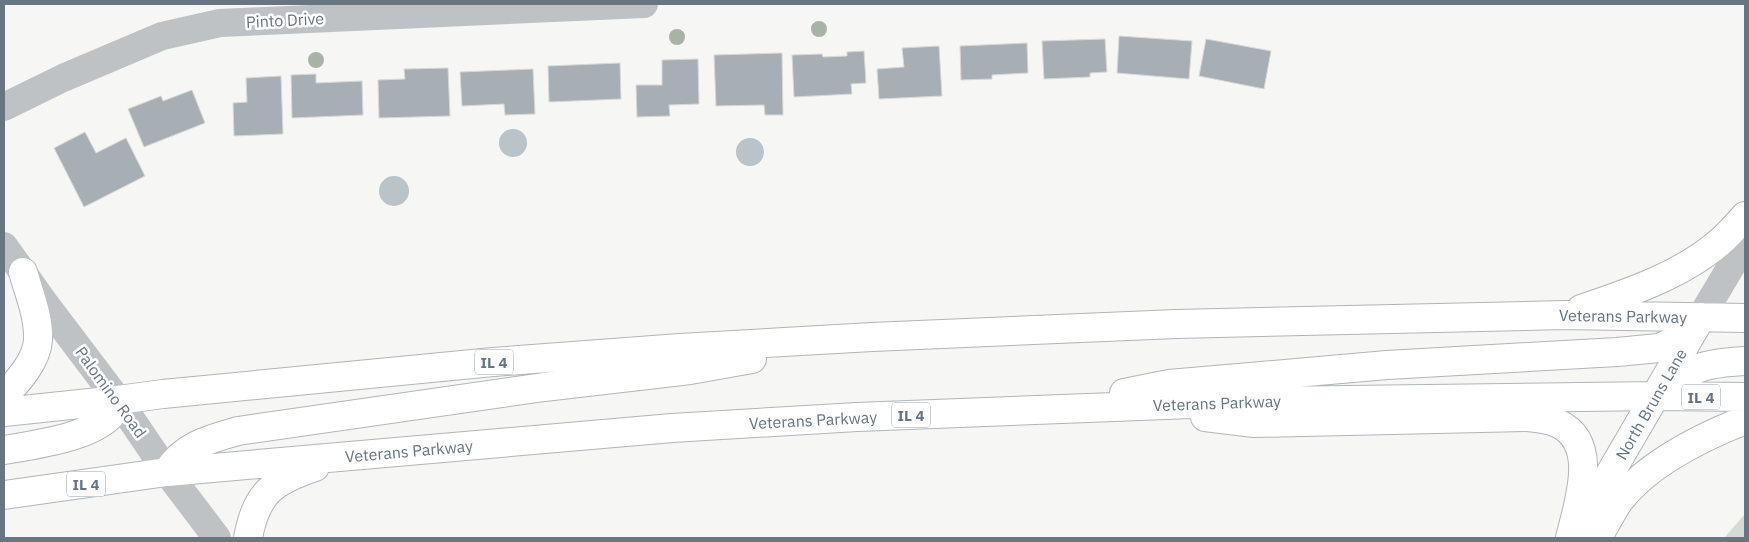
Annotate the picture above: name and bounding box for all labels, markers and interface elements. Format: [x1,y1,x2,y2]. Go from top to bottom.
street label: Pinto Drive [245,8,325,32]
street label: Veterans Parkway [1559,305,1687,327]
street label: Palomino Road [71,342,151,442]
street label: North Bruns Lane [1611,345,1691,463]
road number: IL 4 [475,350,513,374]
road number: IL 4 [1682,384,1720,410]
street label: Veterans Parkway [1153,391,1282,415]
road number: IL 4 [892,402,930,428]
street label: Veterans Parkway [748,407,878,433]
street label: Veterans Parkway [344,435,474,467]
road number: IL 4 [67,472,105,496]

